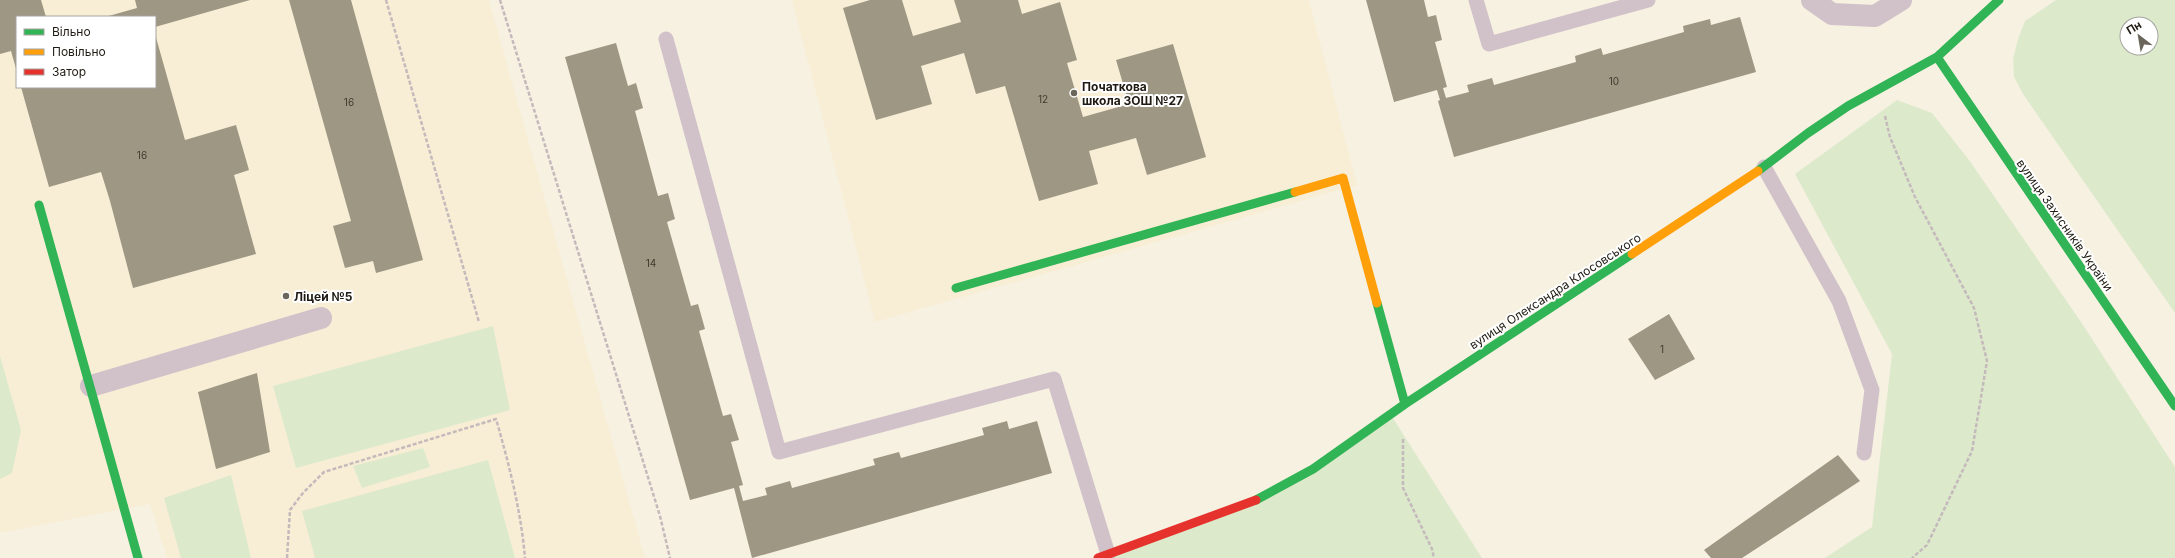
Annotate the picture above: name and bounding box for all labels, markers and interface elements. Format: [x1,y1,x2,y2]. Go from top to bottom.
legend [16,16,156,88]
north arrow [2119,16,2159,56]
text: Пн [2124,17,2144,37]
text: Вільно [52,24,91,39]
text: Повільно [52,44,106,59]
text: Затор [52,64,86,79]
house number: 10 [1609,75,1619,87]
place label: Початкова школа ЗОШ №27 [1082,79,1183,108]
marker: Початкова школа ЗОШ №27 [1069,88,1079,98]
house number: 12 [1038,93,1048,105]
house number: 16 [344,96,354,108]
house number: 16 [137,149,147,161]
street label: вулиця Захисників України [2014,156,2116,294]
street label: вулиця Олександра Клосовського [1466,230,1644,352]
house number: 14 [646,257,656,269]
place label: Ліцей №5 [294,289,353,304]
marker: Ліцей №5 [281,291,291,301]
house number: 1 [1660,343,1664,355]

